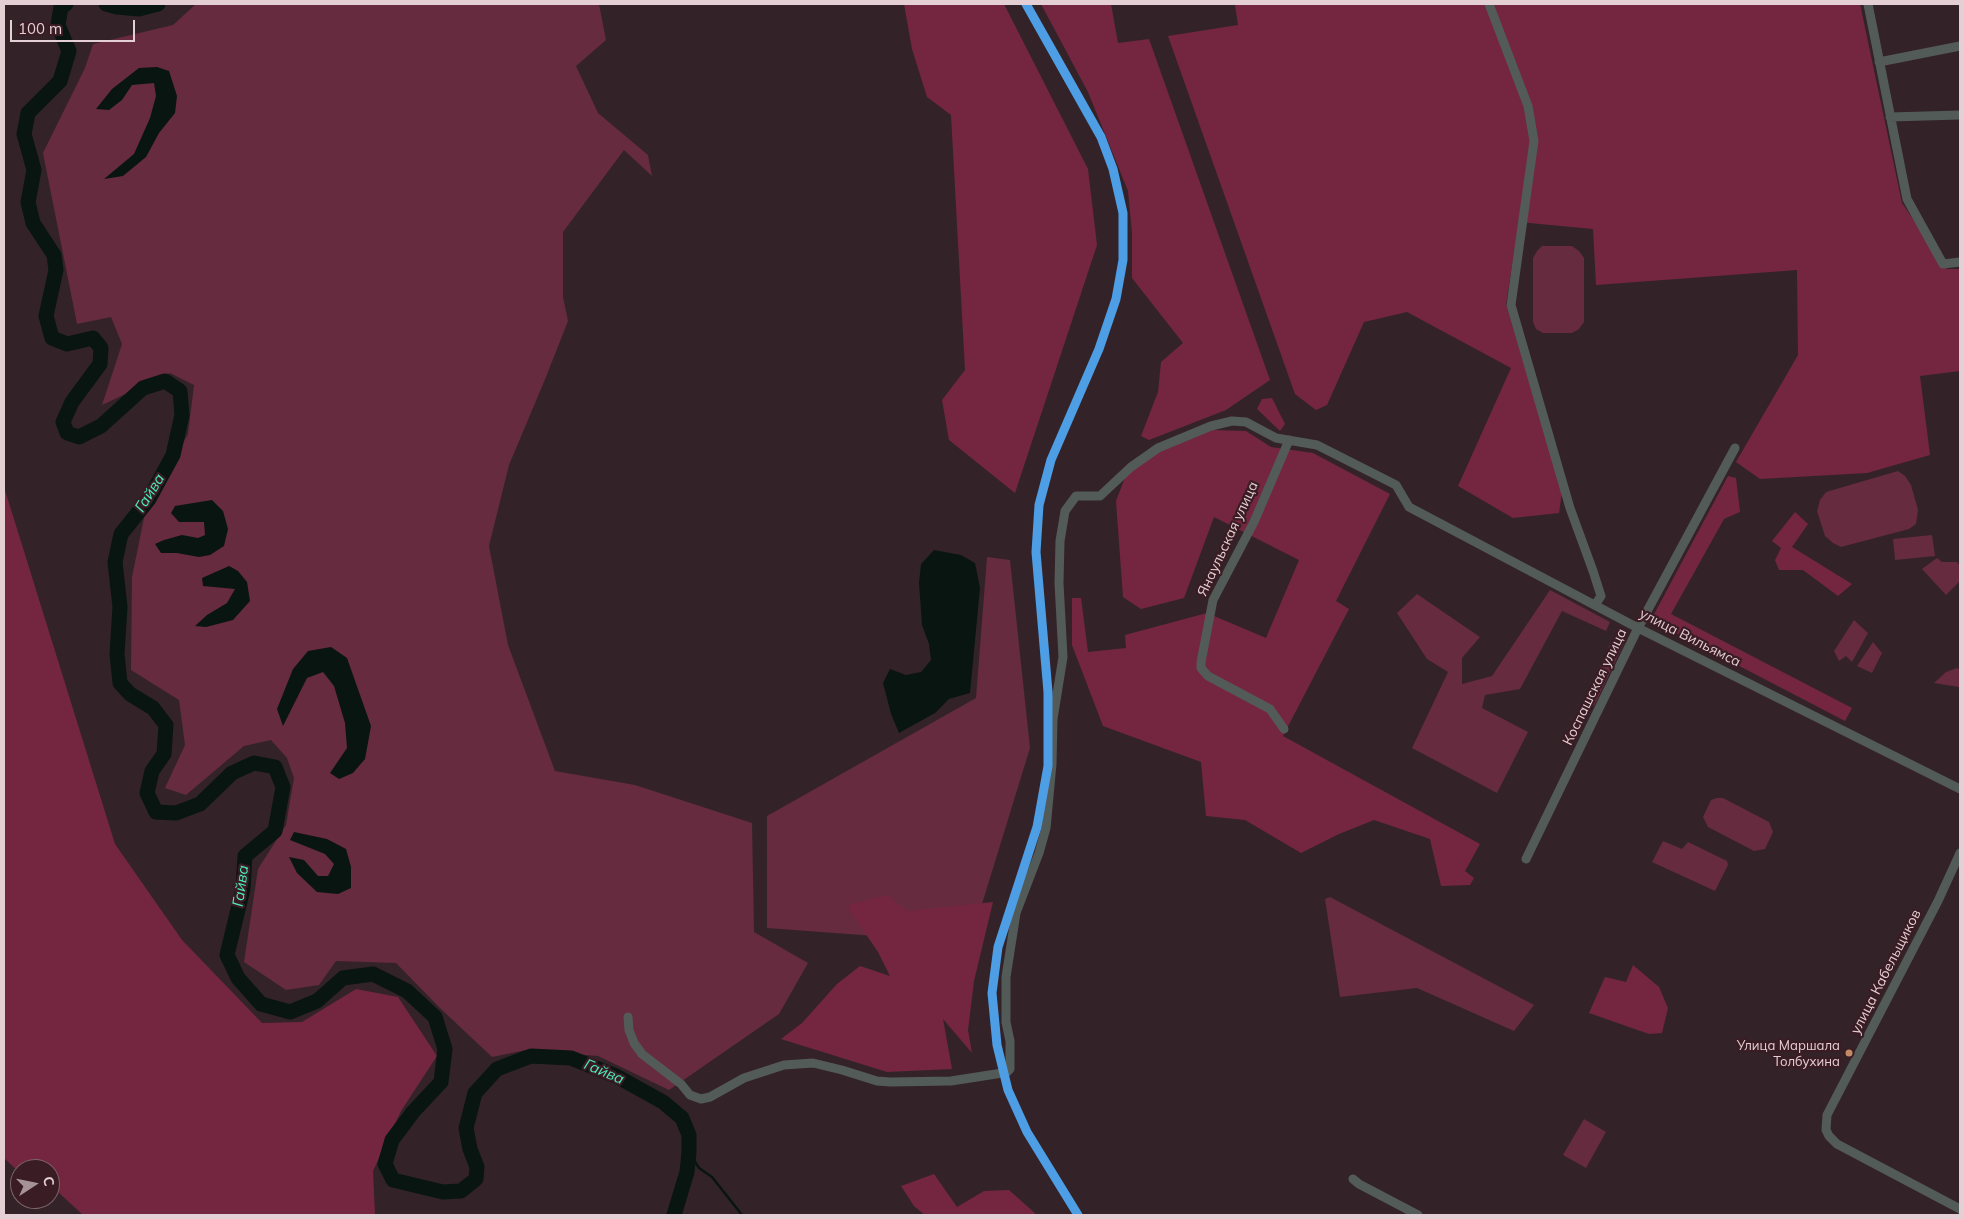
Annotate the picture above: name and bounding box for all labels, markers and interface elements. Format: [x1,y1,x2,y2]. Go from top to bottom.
scale bar [12,10,138,42]
text: 100 m [18,19,62,38]
water label: Гайва [131,470,169,516]
street label: Янаульская улица [1194,479,1262,599]
street label: улица Вильямса [1637,605,1743,671]
street label: Коспашская улица [1559,626,1631,748]
water label: Гайва [229,864,253,908]
street label: улица Кабельщиков [1847,907,1925,1037]
place label: Улица Маршала Толбухина [1737,1038,1840,1069]
marker: Улица Маршала Толбухина [1844,1048,1854,1058]
water label: Гайва [581,1056,627,1088]
north arrow [10,1159,60,1209]
text: С [39,1175,58,1188]

